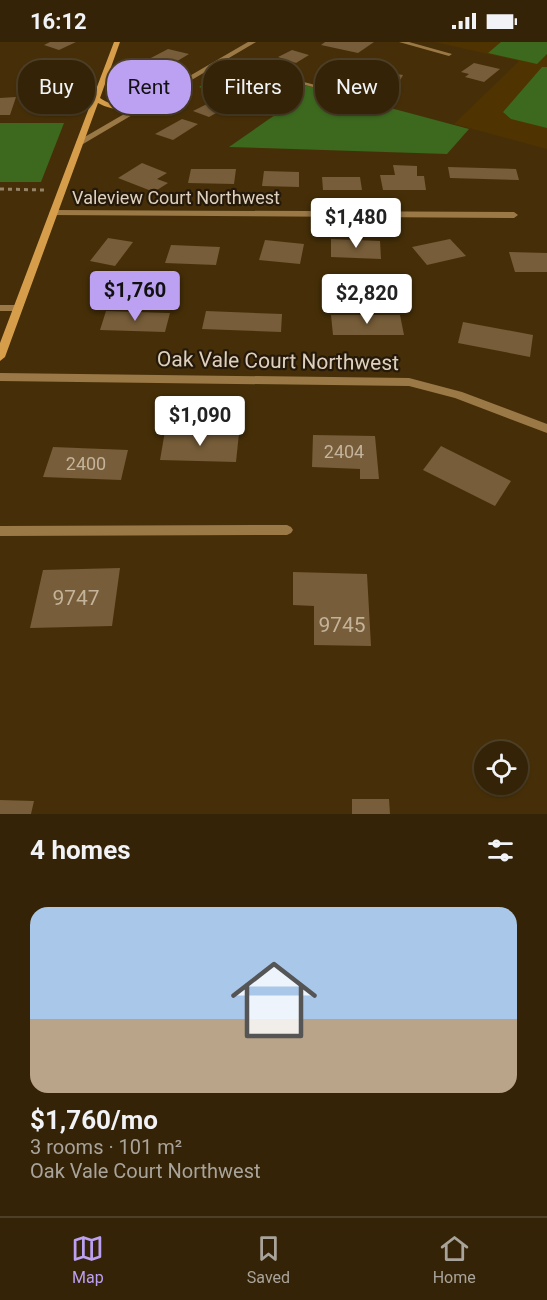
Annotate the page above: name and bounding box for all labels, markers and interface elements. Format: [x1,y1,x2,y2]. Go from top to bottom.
text: 16:12 [30,9,87,34]
chip: Buy [18,60,95,114]
chip: Rent [107,60,191,114]
chip: Filters [203,60,303,114]
chip: New [315,60,399,114]
street label: Valeview Court Northwest [72,187,280,208]
pin: $1,480 [307,198,405,249]
text: $1,480 [325,205,387,229]
pin: $1,760 [86,271,184,322]
pin: $2,820 [318,274,416,325]
text: $1,760 [104,278,166,302]
text: $2,820 [336,281,398,305]
street label: Oak Vale Court Northwest [157,347,399,375]
pin: $1,090 [151,396,249,447]
text: $1,090 [169,403,231,427]
house number: 2404 [324,441,364,462]
house number: 2400 [66,453,106,474]
house number: 9747 [52,586,100,610]
house number: 9745 [318,613,366,637]
map controls [474,741,528,795]
button: locate [474,741,528,795]
icon: filters [484,834,517,867]
text: 4 homes [30,835,131,865]
icon: home [220,946,328,1054]
text: $1,760/mo [30,1105,158,1135]
text: 3 rooms · 101 m² [30,1135,182,1159]
text: Oak Vale Court Northwest [30,1159,261,1183]
tab: Map [71,1232,104,1287]
tab: Saved [247,1232,290,1287]
tab: Home [433,1232,476,1287]

